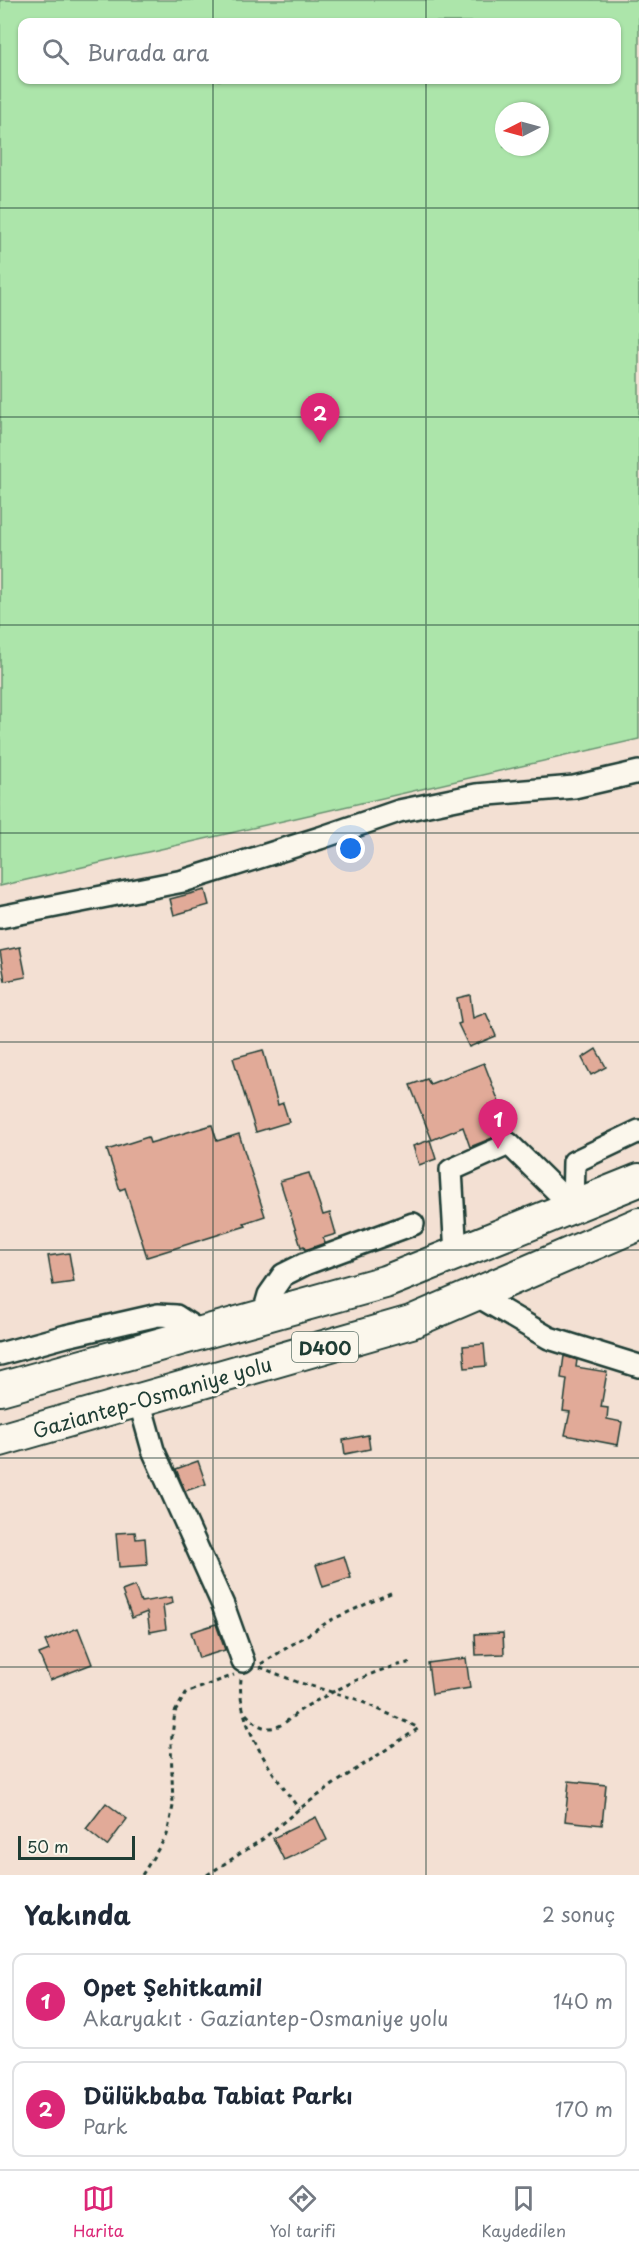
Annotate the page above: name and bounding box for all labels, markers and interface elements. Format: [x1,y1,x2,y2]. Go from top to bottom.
search box [18,18,621,84]
icon: search [39,35,72,68]
text: Burada ara [87,35,209,68]
north arrow [495,102,549,156]
pin: 2 [300,394,340,443]
your location [336,834,365,863]
pin: 1 [478,1100,518,1149]
road number: D400 [292,1332,358,1362]
street label: Gaziantep-Osmaniye yolu [29,1348,275,1446]
scale bar [18,1833,135,1860]
text: 50 m [27,1834,68,1858]
text: Yakında [24,1895,131,1934]
text: 2 sonuç [542,1899,615,1929]
text: Opet Şehitkamil [83,1970,262,2003]
text: 1 [41,1986,50,2016]
text: 140 m [553,1986,613,2016]
text: Akaryakıt · Gaziantep-Osmaniye yolu [83,2003,448,2033]
text: Dülükbaba Tabiat Parkı [83,2078,353,2111]
text: 2 [38,2094,53,2124]
text: 170 m [555,2094,613,2124]
text: Park [83,2111,128,2141]
tab: Harita [73,2182,124,2242]
tab: Yol tarifi [269,2182,336,2242]
tab: Kaydedilen [482,2182,566,2242]

